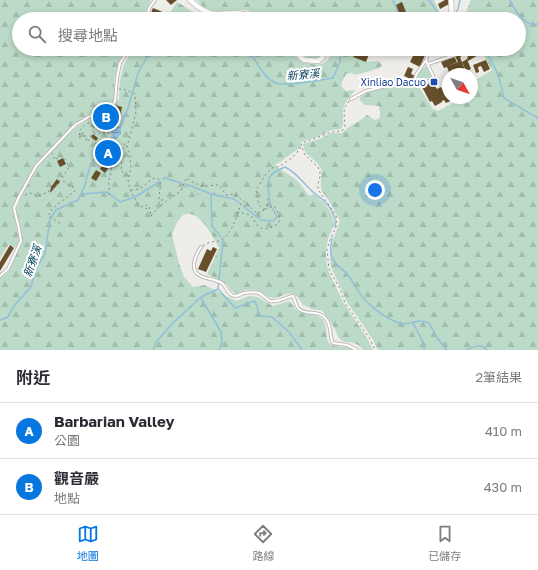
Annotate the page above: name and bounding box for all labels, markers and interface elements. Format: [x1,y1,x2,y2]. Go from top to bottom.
search box [12,12,526,56]
icon: search [26,23,48,45]
text: 搜尋地點 [58,26,118,44]
water label: 新寮溪 [286,66,322,82]
north arrow [442,68,478,104]
place label: Xinliao Dacuo [360,76,426,88]
marker: Xinliao Dacuo [429,77,439,87]
pin: B [93,102,119,132]
pin: A [95,138,121,168]
your location [365,180,385,200]
water label: 新寮溪 [20,241,44,279]
text: 附近 [16,367,50,388]
text: 2筆結果 [475,369,522,385]
text: Barbarian Valley [54,412,174,430]
text: A [24,423,34,439]
text: 410 m [485,423,522,439]
text: 公園 [54,432,80,448]
text: 觀音嚴 [54,469,99,487]
text: B [24,479,34,495]
text: 430 m [484,479,522,495]
text: 地點 [54,490,80,506]
tab: 地圖 [77,523,99,563]
tab: 路線 [252,523,274,563]
tab: 已儲存 [428,523,461,563]

